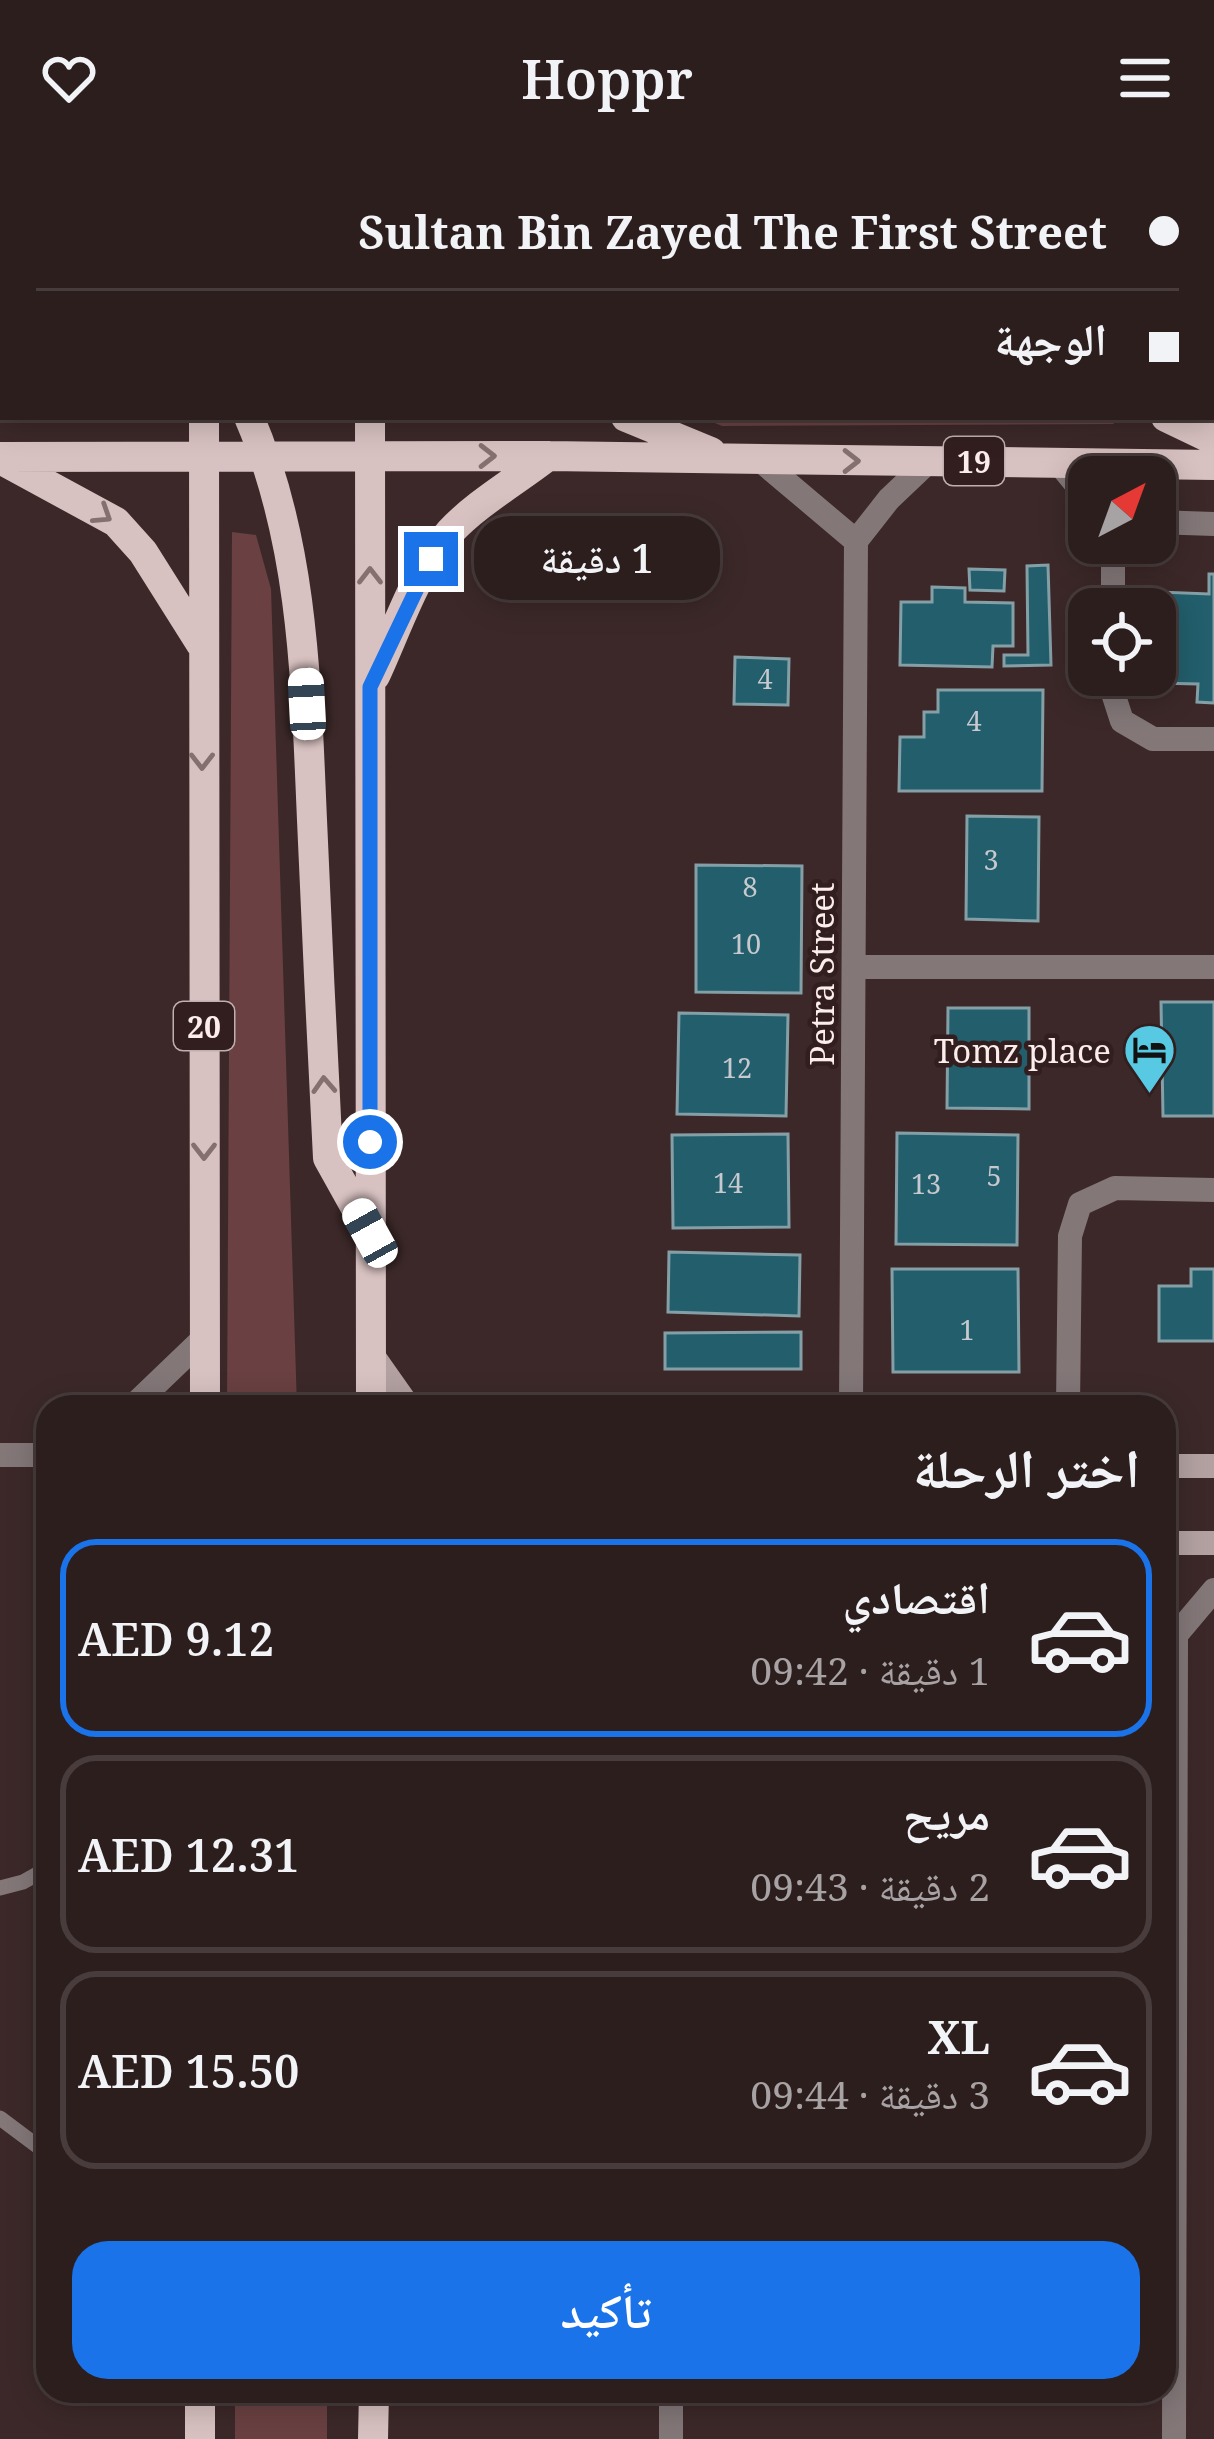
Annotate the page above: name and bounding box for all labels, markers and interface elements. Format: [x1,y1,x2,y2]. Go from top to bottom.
text: Hoppr [521,41,693,115]
icon: heart [36,45,102,111]
icon: menu [1112,45,1178,111]
text: Sultan Bin Zayed The First Street [358,201,1107,262]
text: الوجهة [994,308,1107,369]
road number: 19 [944,437,1004,485]
one-way arrow [479,443,497,469]
one-way arrow [843,448,861,474]
north arrow [1068,456,1176,564]
map controls [1068,456,1176,696]
one-way arrow [89,501,111,523]
callout: 1 دقيقة [473,517,719,601]
text: 1 دقيقة [540,531,654,584]
route end [404,532,458,586]
one-way arrow [357,566,383,584]
button: locate [1068,588,1176,696]
house number: 4 [757,660,773,697]
car [287,667,327,741]
house number: 4 [966,702,982,739]
one-way arrow [189,753,215,771]
house number: 3 [983,841,999,878]
house number: 8 [742,868,758,905]
street label: Petra Street [799,882,844,1066]
house number: 10 [731,925,761,962]
road number: 20 [174,1002,234,1050]
hotel icon: Tomz place [1122,1022,1178,1096]
place label: Tomz place [934,1028,1111,1073]
house number: 12 [722,1049,752,1086]
one-way arrow [311,1075,337,1094]
route start [343,1115,397,1169]
one-way arrow [191,1143,217,1161]
house number: 5 [986,1157,1002,1194]
house number: 14 [713,1164,743,1201]
house number: 13 [911,1165,941,1202]
car [337,1193,403,1273]
house number: 1 [959,1311,975,1348]
text: اختر الرحلة [913,1430,1140,1504]
text: اقتصادي [843,1566,990,1627]
icon: car [1026,1584,1134,1692]
text: AED 9.12 [78,1608,274,1669]
text: 1 دقيقة · 09:42 [750,1643,990,1696]
text: مريح [903,1782,990,1843]
icon: car [1026,1800,1134,1908]
text: AED 12.31 [78,1824,299,1885]
text: 2 دقيقة · 09:43 [750,1859,990,1912]
text: XL [928,2006,990,2067]
icon: car [1026,2016,1134,2124]
text: AED 15.50 [78,2040,299,2101]
text: 3 دقيقة · 09:44 [750,2067,990,2120]
button: تأكيد [72,2241,1140,2379]

